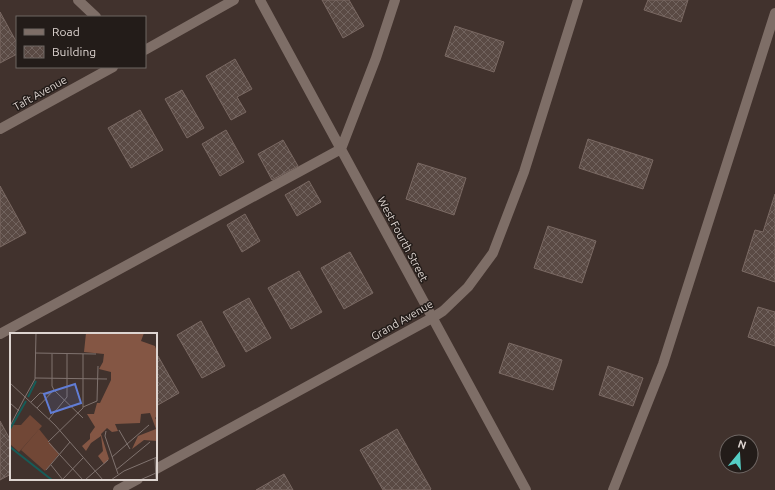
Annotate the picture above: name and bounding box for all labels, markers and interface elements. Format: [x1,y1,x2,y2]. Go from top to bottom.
legend [16,16,146,68]
text: Road [52,25,80,38]
text: Building [52,45,96,58]
street label: Taft Avenue [11,73,69,113]
street label: West Fourth Street [376,195,431,284]
street label: Grand Avenue [369,297,435,343]
inset map [10,333,157,480]
north arrow [719,434,759,474]
text: N [736,438,748,451]

